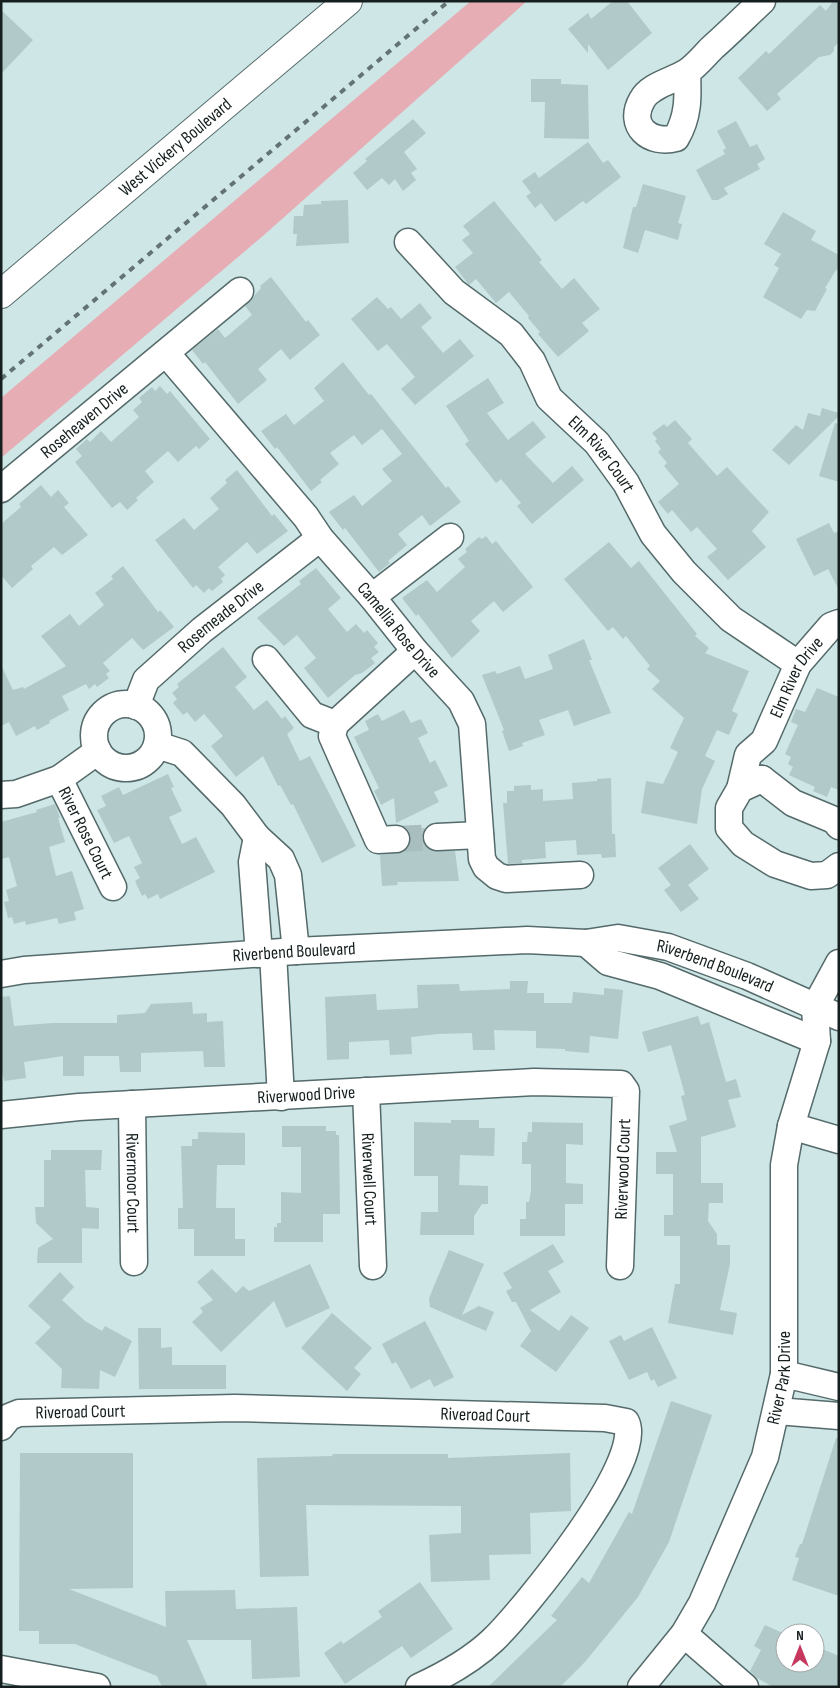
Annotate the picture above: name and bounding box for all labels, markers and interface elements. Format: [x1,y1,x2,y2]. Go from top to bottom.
street label: West Vickery Boulevard [115,93,236,200]
street label: Roseheaven Drive [36,378,132,462]
street label: Elm River Court [564,411,640,496]
street label: Rosemeade Drive [173,576,268,657]
street label: Camellia Rose Drive [353,578,445,682]
street label: Elm River Drive [765,632,827,721]
street label: River Rose Court [54,783,118,883]
street label: Riverbend Boulevard [655,935,777,997]
street label: Riverbend Boulevard [232,938,356,966]
street label: Riverwood Drive [257,1081,356,1108]
street label: Riverwood Court [611,1118,635,1220]
street label: Riverwell Court [357,1132,382,1226]
street label: Rivermoor Court [122,1133,144,1234]
street label: River Park Drive [762,1331,795,1427]
street label: Riveroad Court [35,1400,126,1423]
street label: Riveroad Court [440,1403,531,1426]
north arrow [775,1623,825,1673]
text: N [796,1627,804,1644]

